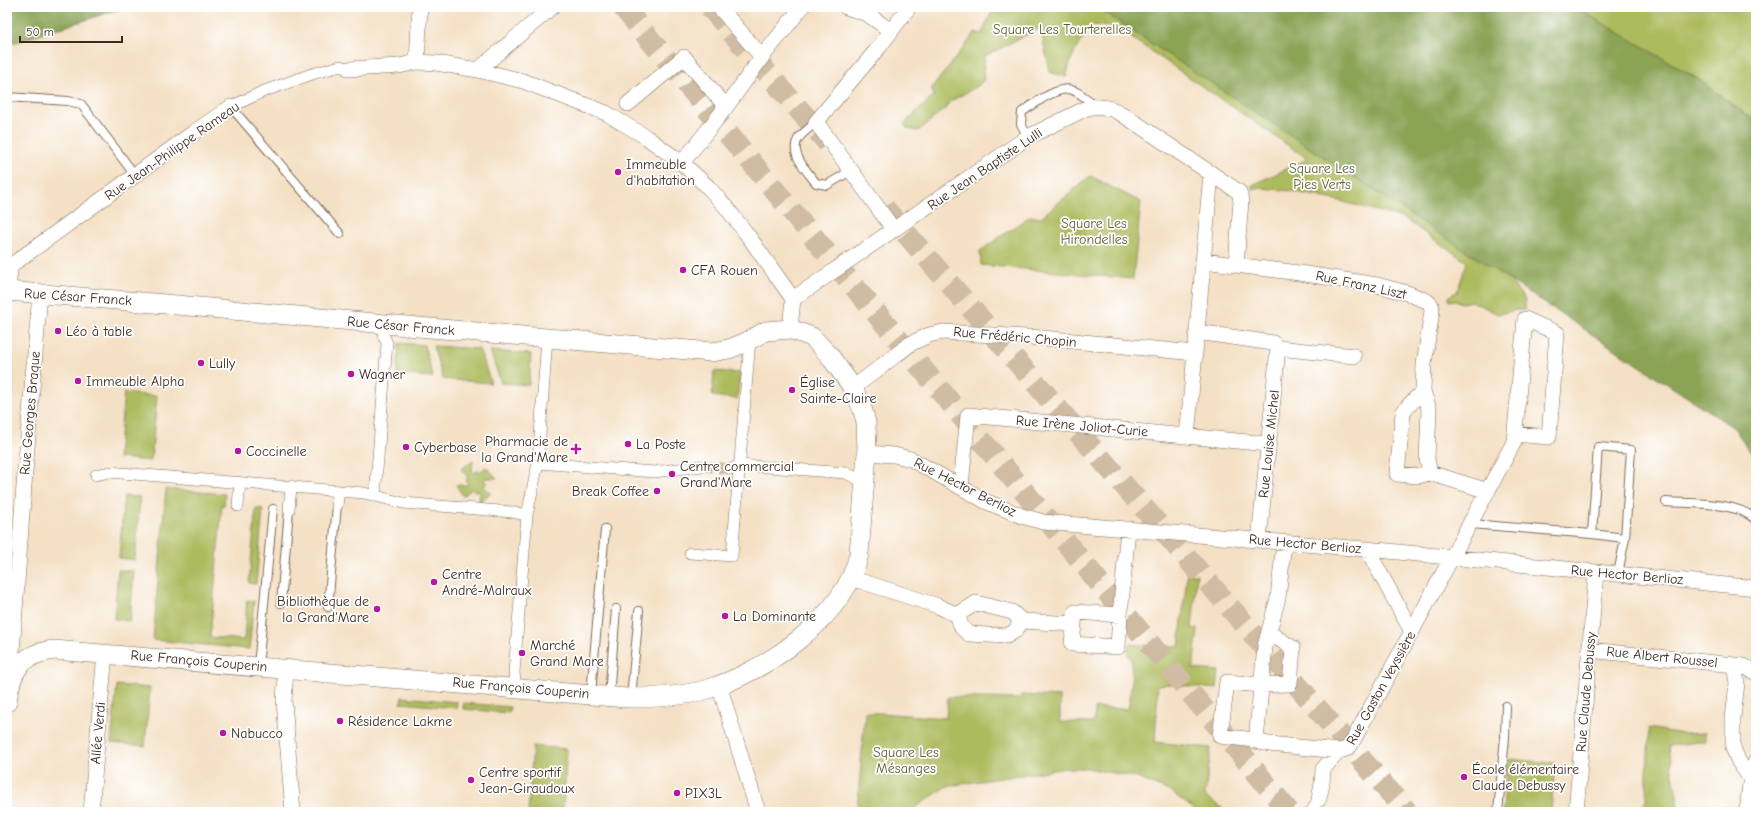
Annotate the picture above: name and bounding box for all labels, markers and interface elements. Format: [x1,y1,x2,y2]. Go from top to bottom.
scale bar [20,18,122,44]
park label: Square Les Tourterelles [993,21,1131,38]
text: 50 m [26,25,54,39]
street label: Rue Jean-Philippe Rameau [101,98,243,204]
street label: Rue Jean Baptiste Lulli [924,124,1046,214]
place label: Immeuble d'habitation [626,156,695,189]
park label: Square Les Pies Verts [1289,160,1355,193]
marker: Immeuble d'habitation [613,167,623,177]
park label: Square Les Hirondelles [1060,215,1128,248]
place label: CFA Rouen [691,262,758,279]
marker: CFA Rouen [678,265,688,275]
street label: Rue Franz Liszt [1314,267,1409,303]
street label: Rue César Franck [24,285,133,309]
street label: Rue César Franck [347,313,456,339]
place label: Léo à table [66,323,132,340]
street label: Rue Frédéric Chopin [953,323,1077,351]
marker: Léo à table [53,326,63,336]
street label: Rue Georges Braque [16,350,44,476]
place label: Lully [209,355,236,372]
marker: Lully [196,358,206,368]
place label: Wagner [359,366,406,383]
marker: Wagner [346,369,356,379]
place label: Immeuble Alpha [86,373,184,390]
place label: Église Sainte-Claire [800,374,876,407]
marker: Immeuble Alpha [73,376,83,386]
marker: Église Sainte-Claire [787,385,797,395]
street label: Rue Louise Michel [1255,389,1283,499]
street label: Rue Irène Joliot-Curie [1015,412,1149,440]
place label: Pharmacie de la Grand'Mare [481,433,568,466]
place label: La Poste [636,436,686,453]
place label: Cyberbase [414,439,476,456]
marker: La Poste [623,439,633,449]
marker: Cyberbase [401,442,411,452]
place label: Coccinelle [246,443,307,460]
marker: Pharmacie de la Grand'Mare [571,444,581,454]
marker: Coccinelle [233,446,243,456]
street label: Rue Hector Berlioz [911,454,1019,520]
place label: Centre commercial Grand'Mare [680,458,794,491]
marker: Centre commercial Grand'Mare [667,469,677,479]
place label: Break Coffee [572,483,649,500]
marker: Break Coffee [652,486,662,496]
street label: Rue Hector Berlioz [1248,531,1362,557]
street label: Rue Hector Berlioz [1570,562,1684,588]
place label: Centre André-Malraux [442,566,532,599]
marker: Centre André-Malraux [429,577,439,587]
place label: Bibliothèque de la Grand'Mare [277,593,369,626]
marker: Bibliothèque de la Grand'Mare [372,604,382,614]
place label: La Dominante [733,608,816,625]
marker: La Dominante [720,611,730,621]
street label: Rue Gaston Veyssière [1343,628,1419,748]
street label: Rue Claude Debussy [1572,630,1600,753]
place label: Marché Grand Mare [530,637,604,670]
street label: Rue Albert Roussel [1606,643,1718,671]
street label: Rue François Couperin [130,647,268,675]
marker: Marché Grand Mare [517,648,527,658]
street label: Rue François Couperin [452,674,590,702]
street label: Allée Verdi [87,701,109,765]
place label: Résidence Lakme [348,713,452,730]
marker: Résidence Lakme [335,716,345,726]
place label: Nabucco [231,725,283,742]
marker: Nabucco [218,728,228,738]
park label: Square Les Mésanges [873,744,939,777]
place label: École élémentaire Claude Debussy [1472,761,1579,794]
place label: Centre sportif Jean-Giraudoux [479,764,575,797]
marker: École élémentaire Claude Debussy [1459,772,1469,782]
marker: Centre sportif Jean-Giraudoux [466,775,476,785]
place label: PIX3L [685,785,722,802]
marker: PIX3L [672,788,682,798]

